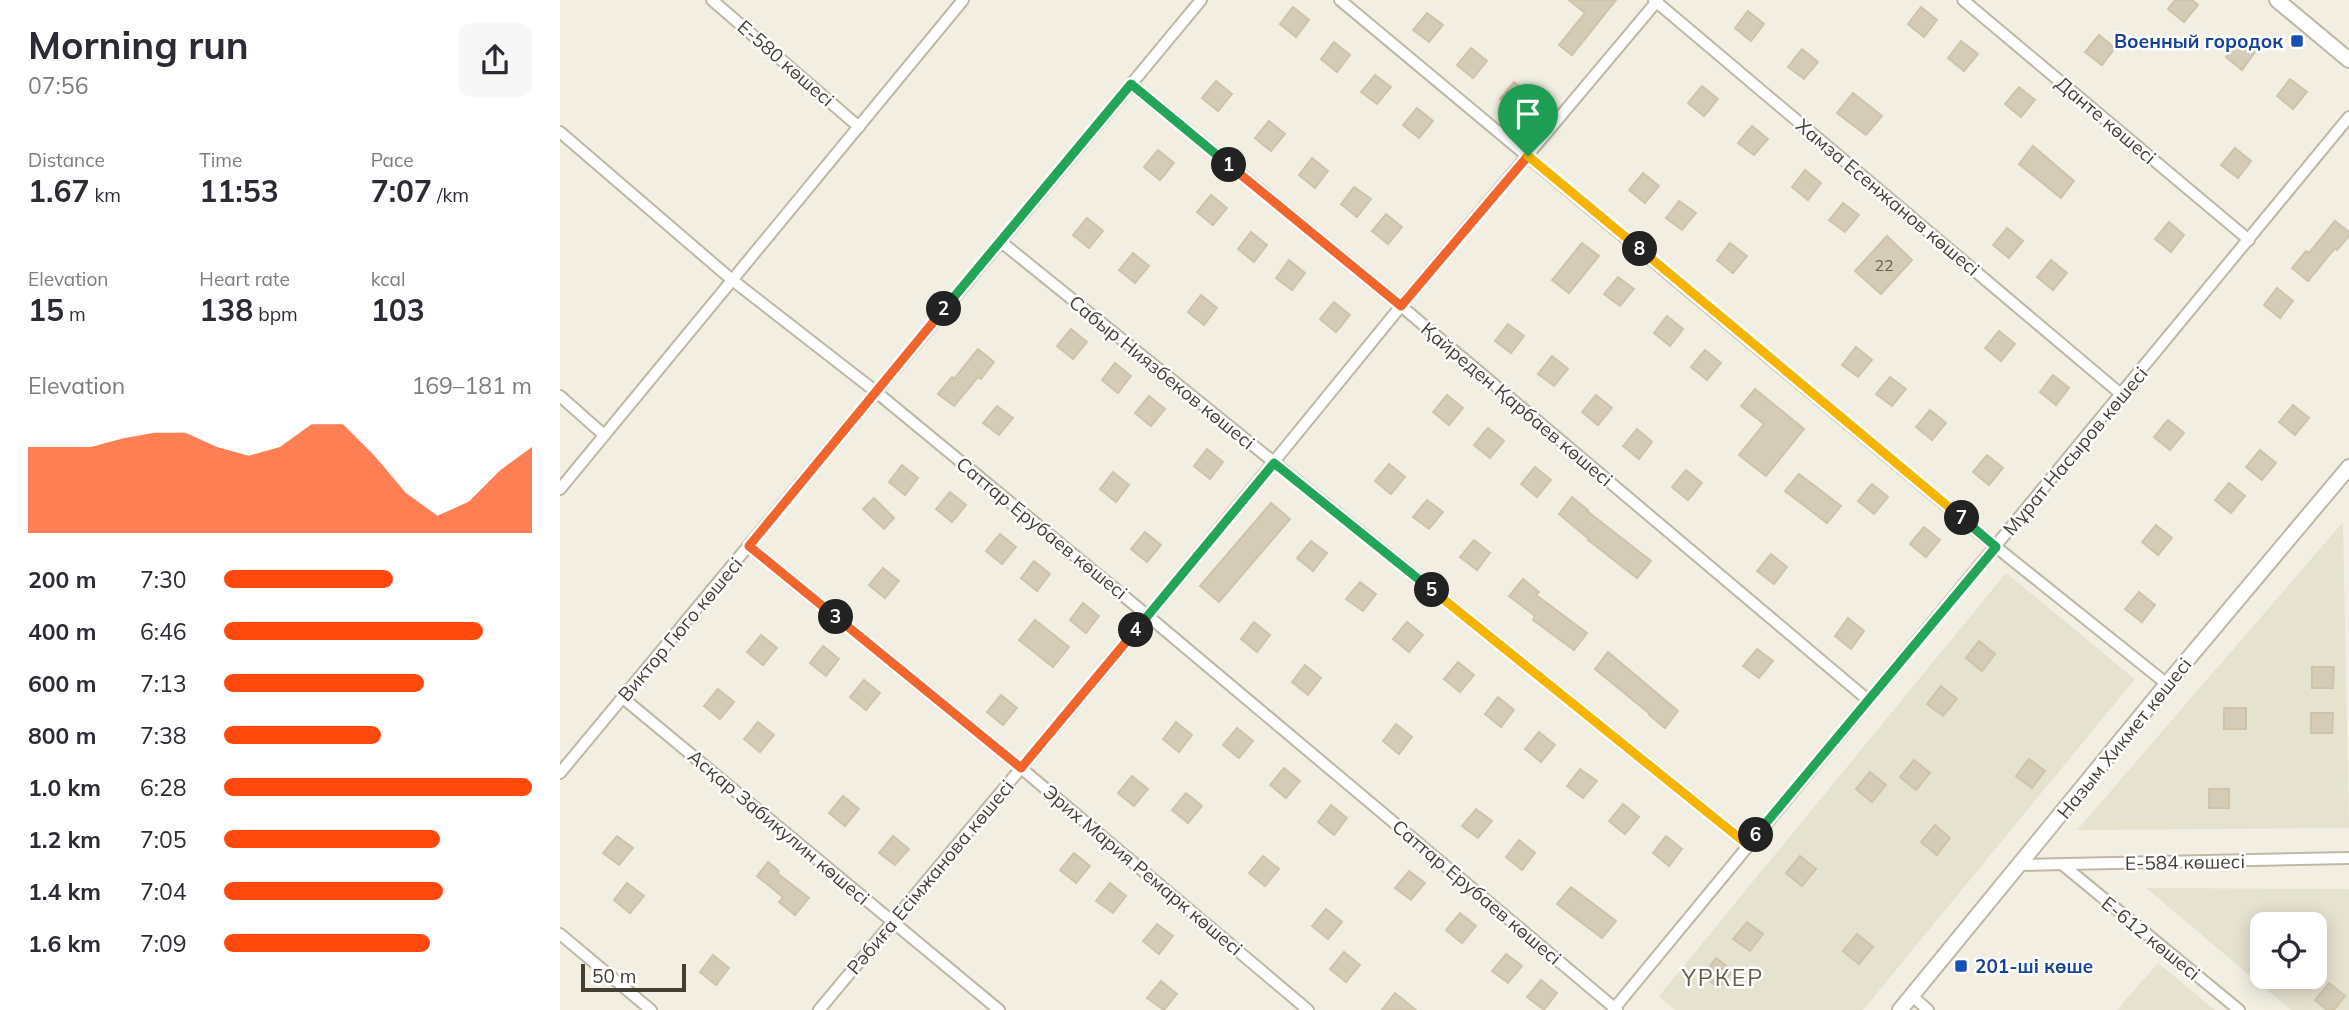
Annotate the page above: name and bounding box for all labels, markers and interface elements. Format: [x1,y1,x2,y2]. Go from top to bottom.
street label: Е-580 көшесі [733,15,839,111]
text: Morning run [28,21,249,69]
button: share [458,23,532,97]
place label: Военный городок [2114,29,2283,53]
marker: Военный городок [2289,33,2305,49]
text: 07:56 [28,71,88,100]
street label: Данте көшесі [2051,71,2161,169]
pin [1498,84,1558,156]
icon: arrive [1509,95,1547,133]
street label: Хамза Есенжанов көшесі [1791,113,1985,281]
text: Distance [28,148,105,172]
text: Time [199,148,242,172]
text: Pace [371,148,414,172]
pin: 1 [1212,148,1246,182]
text: 1 [1223,152,1234,176]
text: 1.67 [28,172,89,210]
text: 11:53 [199,172,279,210]
text: 7:07 [371,172,432,210]
text: km [89,183,121,207]
text: /km [432,183,469,207]
pin: 8 [1622,232,1658,266]
text: 8 [1634,236,1645,260]
house number: 22 [1874,255,1894,275]
text: Elevation [28,267,108,291]
text: Heart rate [199,267,290,291]
text: kcal [371,267,405,291]
street label: Сабыр Ниязбеков көшесі [1064,290,1260,454]
text: 15 [28,291,64,329]
text: 138 [199,291,253,329]
text: 103 [371,291,425,329]
pin: 2 [926,292,962,326]
text: 2 [938,296,949,320]
text: m [64,302,86,326]
text: bpm [253,302,298,326]
street label: Қайреден Қарбаев көшесі [1416,317,1618,491]
street label: Мұрат Насыров көшесі [1997,362,2153,540]
text: Elevation [28,371,125,400]
text: 169–181 m [411,371,532,400]
street label: Саттар Ерубаев көшесі [952,452,1132,604]
pin: 7 [1944,500,1980,536]
text: 7 [1956,505,1967,529]
street label: Виктор Гюго көшесі [613,552,747,706]
text: 200 m [28,565,96,594]
text: 7:30 [140,565,187,594]
pin: 5 [1414,572,1450,608]
text: 5 [1426,577,1437,601]
pin: 3 [818,600,854,634]
text: 3 [830,604,841,628]
pin: 4 [1118,612,1154,648]
text: 400 m [28,617,96,646]
text: 6:46 [140,617,187,646]
text: 4 [1130,617,1141,641]
street label: Назым Хикмет көшесі [2052,653,2196,823]
text: 600 m [28,669,96,698]
text: 7:13 [140,669,187,698]
text: 800 m [28,721,96,750]
text: 7:38 [140,721,187,750]
street label: Асқар Забикулин көшесі [683,744,875,910]
text: 1.0 km [28,773,101,802]
text: 6:28 [140,773,187,802]
street label: Рәбиға Есімжанова көшесі [841,775,1019,979]
street label: Эрих Мария Ремарк көшесі [1038,780,1248,960]
street label: Саттар Ерубаев көшесі [1388,814,1566,970]
pin: 6 [1738,818,1774,852]
text: 6 [1750,822,1761,846]
text: 1.2 km [28,825,101,854]
text: 7:05 [140,825,187,854]
street label: Е-584 көшесі [2125,849,2245,875]
text: 1.4 km [28,877,101,906]
text: 7:04 [140,877,187,906]
street label: Е-612 көшесі [2097,891,2205,985]
map controls [2250,912,2327,989]
button: locate [2250,912,2327,989]
text: 1.6 km [28,929,101,958]
text: 7:09 [140,929,187,958]
place label: 201-ші көше [1975,954,2093,978]
marker: 201-ші көше [1953,958,1969,974]
scale bar [581,961,686,993]
district label: ҮРКЕР [1681,963,1764,992]
text: 50 m [592,964,636,988]

